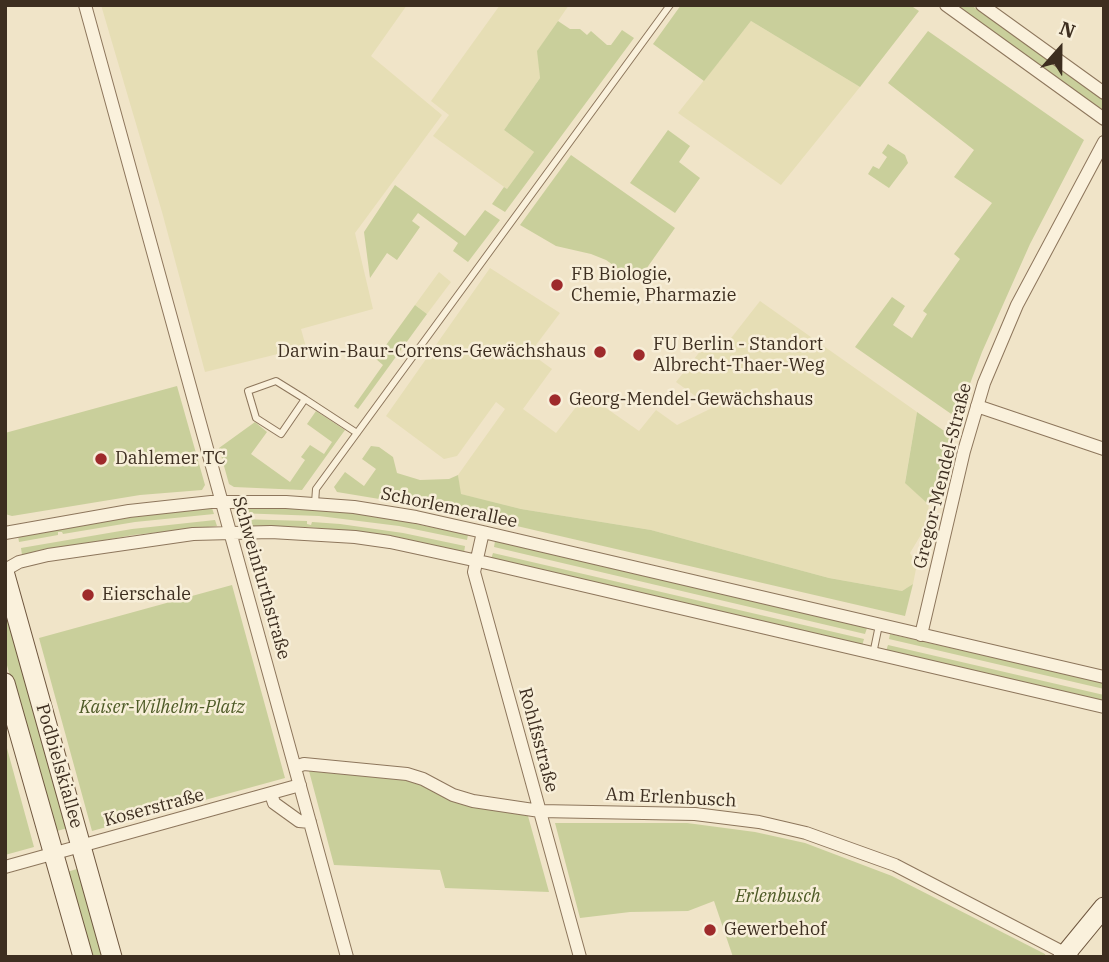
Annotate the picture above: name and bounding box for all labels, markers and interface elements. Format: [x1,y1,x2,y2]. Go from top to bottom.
north arrow [1025,14,1095,84]
text: N [1056,15,1079,43]
place label: FB Biologie, Chemie, Pharmazie [571,264,736,306]
marker: FB Biologie, Chemie, Pharmazie [549,277,565,293]
place label: FU Berlin - Standort Albrecht-Thaer-Weg [653,334,825,376]
place label: Darwin-Baur-Correns-Gewächshaus [277,341,586,363]
marker: Darwin-Baur-Correns-Gewächshaus [592,344,608,360]
marker: FU Berlin - Standort Albrecht-Thaer-Weg [631,347,647,363]
street label: Gregor-Mendel-Straße [909,381,977,571]
place label: Georg-Mendel-Gewächshaus [569,389,813,411]
marker: Georg-Mendel-Gewächshaus [547,392,563,408]
place label: Dahlemer TC [115,448,226,470]
marker: Dahlemer TC [93,451,109,467]
street label: Schorlemerallee [379,483,519,533]
street label: Schweinfurthstraße [227,494,295,662]
place label: Eierschale [102,584,191,606]
marker: Eierschale [80,587,96,603]
street label: Rohlfsstraße [514,685,562,795]
park label: Kaiser-Wilhelm-Platz [79,697,245,719]
street label: Podbielskiallee [31,701,87,831]
street label: Koserstraße [102,784,206,832]
street label: Am Erlenbusch [605,784,737,812]
park label: Erlenbusch [735,886,821,908]
place label: Gewerbehof [724,919,826,941]
marker: Gewerbehof [702,922,718,938]

